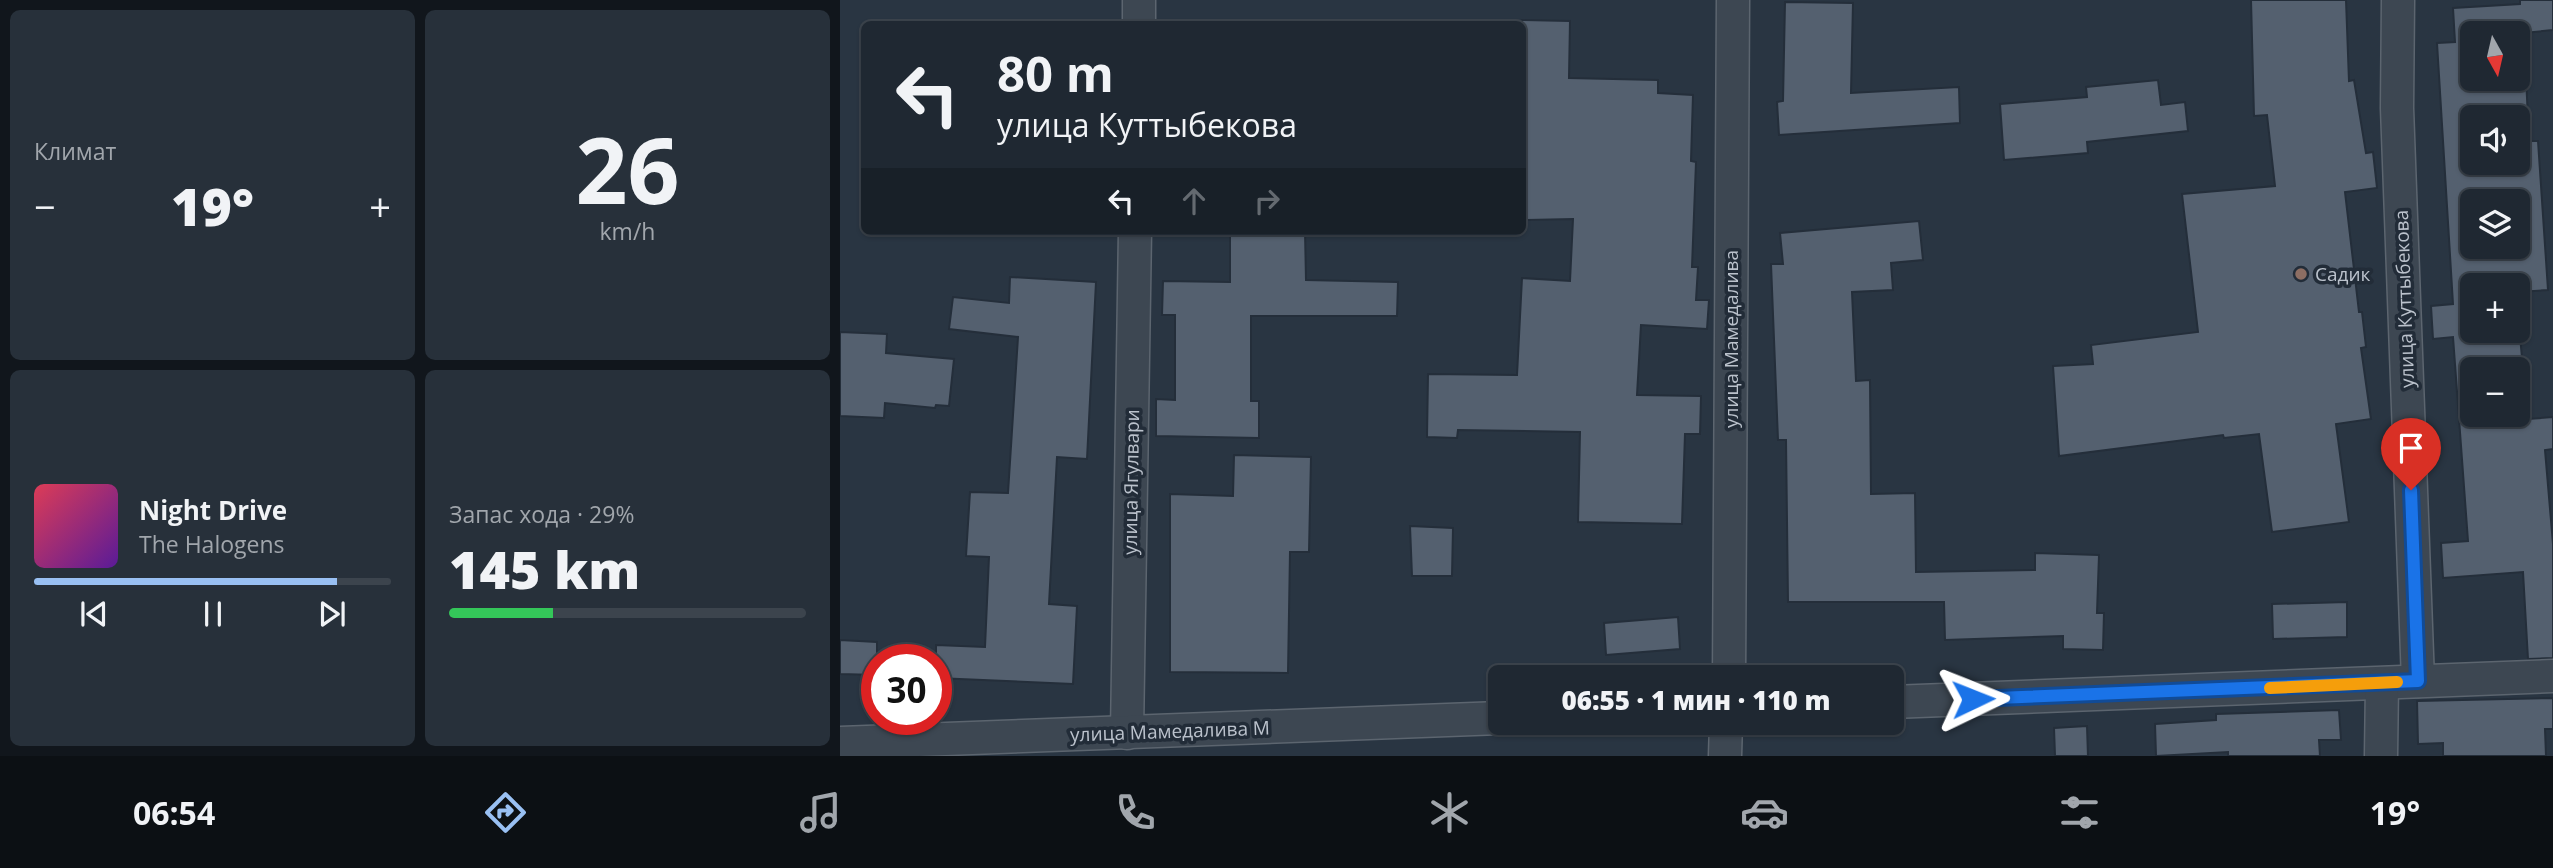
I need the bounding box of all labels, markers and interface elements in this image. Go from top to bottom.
north arrow [2460,21,2530,91]
map controls [2460,21,2530,427]
text: 80 m [997,40,1114,106]
icon: left [882,49,973,140]
text: улица Куттыбекова [997,103,1297,146]
button: sound [2460,105,2530,175]
text: 26 [575,107,680,231]
text: Климат [34,135,116,167]
text: 19° [171,170,254,241]
text: − [34,180,56,232]
text: + [369,180,391,232]
icon: left [1102,182,1140,220]
icon: ahead [1175,182,1213,220]
icon: right [1248,182,1286,220]
button: layers [2460,189,2530,259]
street label: улица Куттыбекова [2388,210,2420,388]
text: km/h [600,215,655,247]
street label: улица Мамедалива [1718,250,1744,428]
place label: Садик [2315,261,2371,287]
marker: Садик [2293,266,2309,282]
button: + [2460,273,2530,343]
button: − [2460,357,2530,427]
street label: улица Ягулвари [1117,409,1145,555]
pin [2381,418,2441,490]
icon: arrive [2392,429,2430,467]
text: Night Drive [139,492,287,528]
text: Запас хода · 29% [449,498,634,530]
text: The Halogens [139,528,285,560]
text: 145 km [449,533,640,604]
icon: previous [75,595,113,633]
icon: pause [194,595,232,633]
icon: next [313,595,351,633]
speed limit sign: 30 [861,644,952,735]
position arrow [1936,662,2010,736]
text: 06:55 · 1 мин · 110 m [1561,682,1831,718]
street label: улица Мамедалива М [1070,715,1270,747]
icon: directions [481,788,530,837]
icon: music [796,788,845,837]
icon: phone [1111,788,1160,837]
icon: climate [1425,788,1474,837]
icon: car [1740,788,1789,837]
icon: filters [2055,788,2104,837]
text: 06:54 [133,791,215,834]
text: 19° [2370,791,2420,834]

